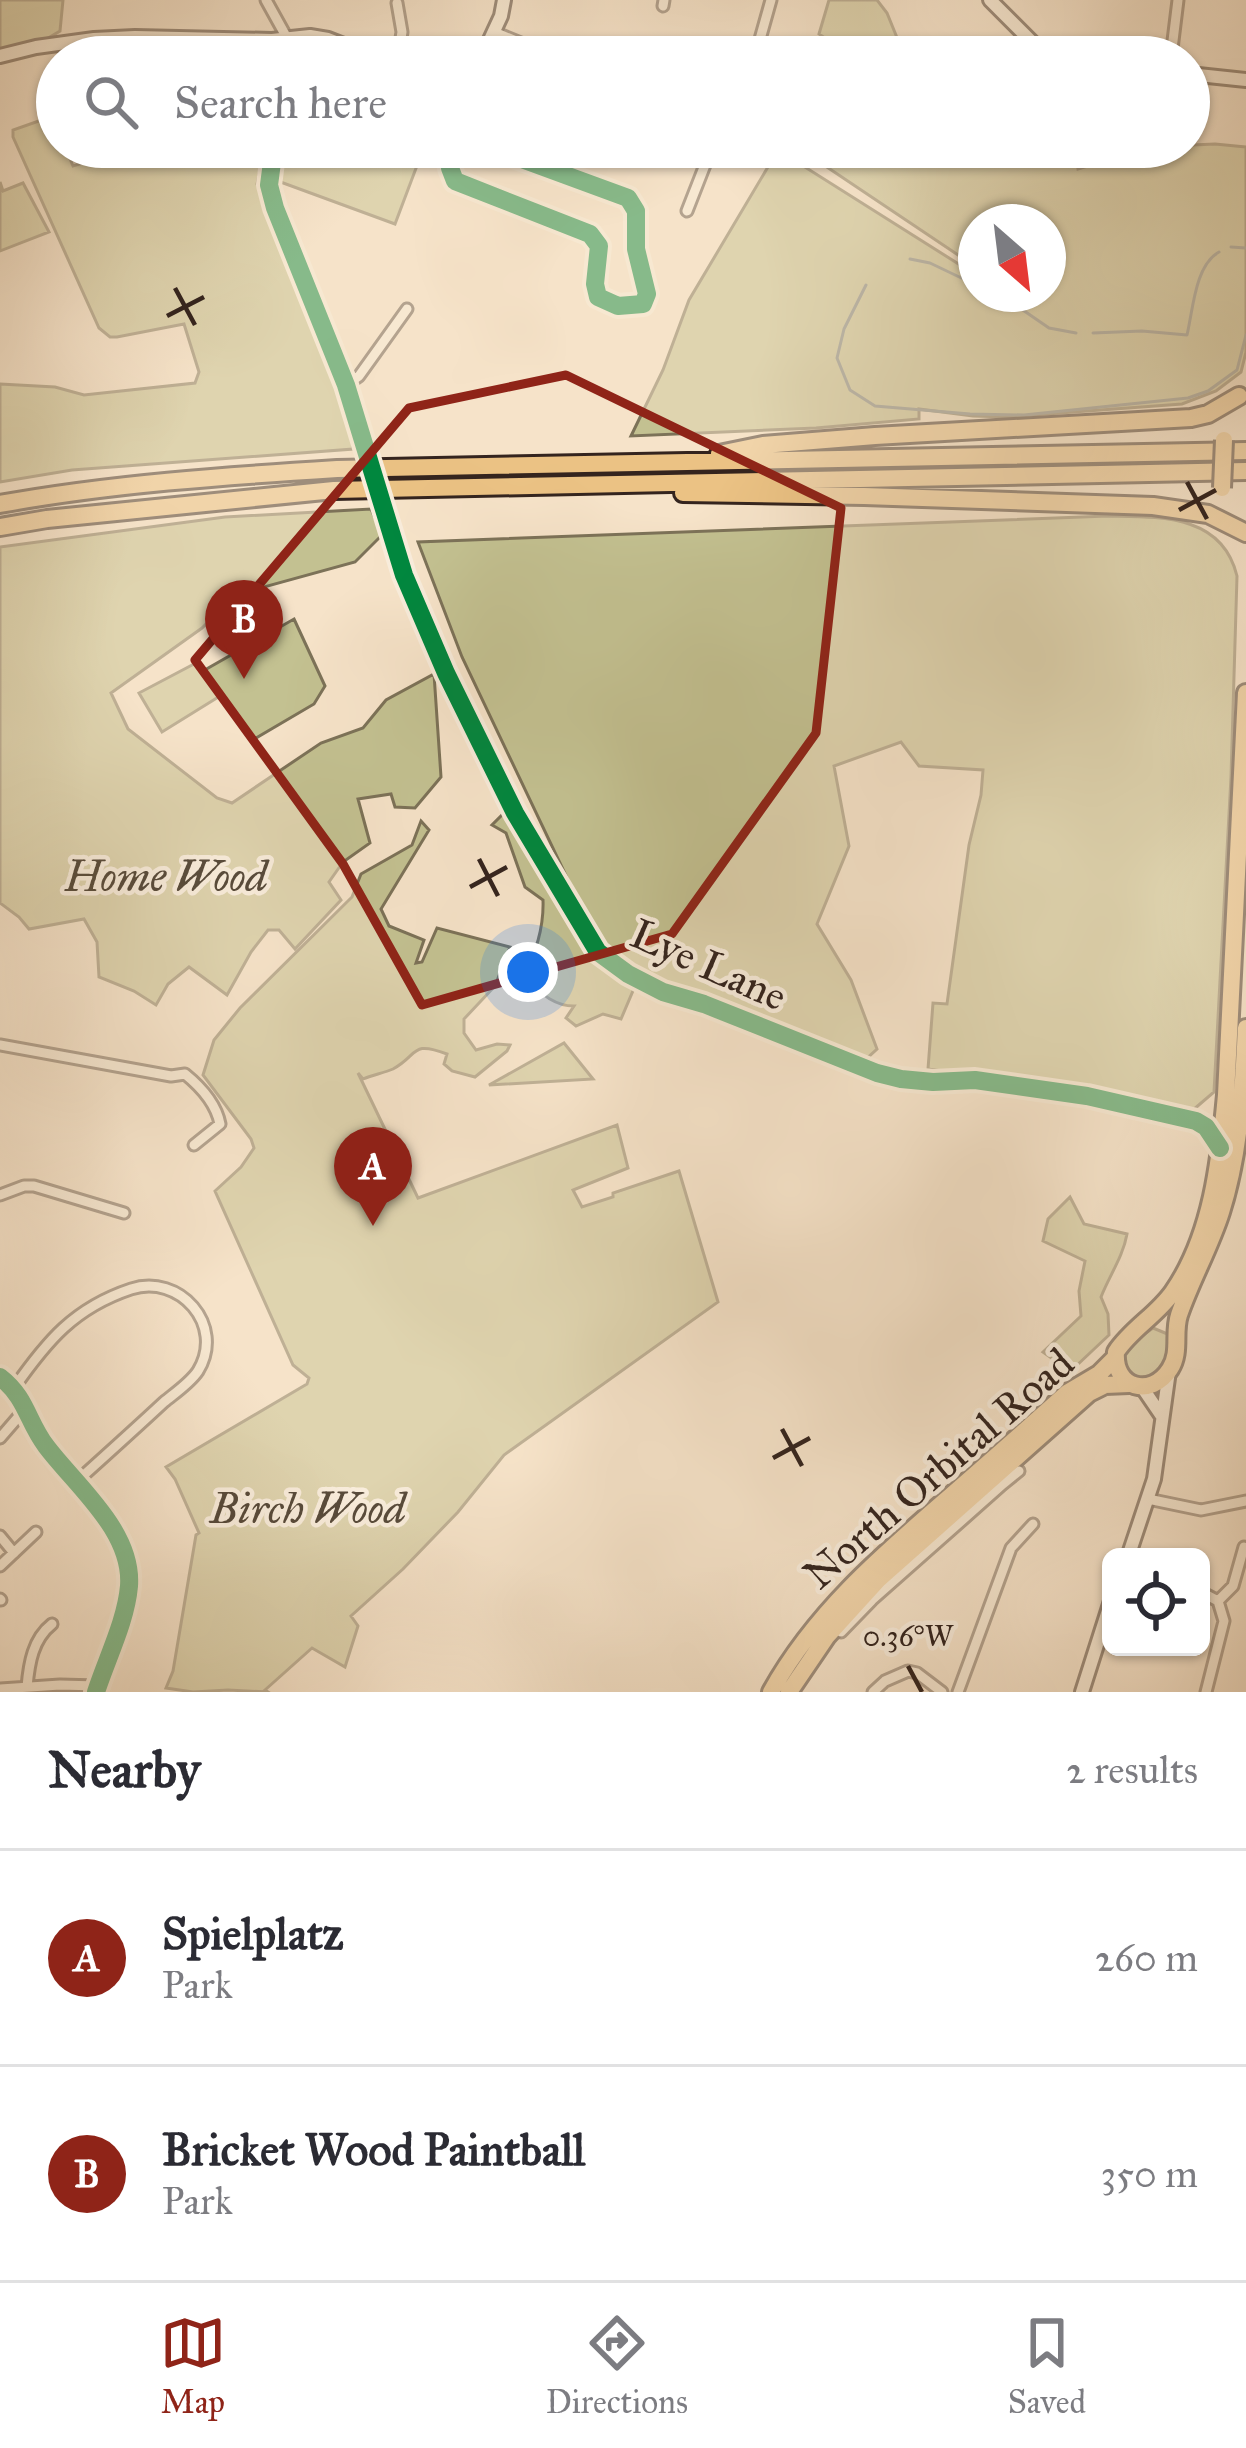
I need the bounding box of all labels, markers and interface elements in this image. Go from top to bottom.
search box [36,36,1210,168]
icon: search [78,69,144,135]
text: Search here [174,75,387,130]
north arrow [958,204,1066,312]
pin: B [205,580,283,679]
park label: Home Wood [64,851,271,903]
street label: Lye Lane [623,908,795,1022]
your location [498,942,558,1002]
pin: A [334,1127,412,1226]
street label: North Orbital Road [793,1337,1084,1600]
park label: Birch Wood [208,1483,409,1535]
map controls [1102,1548,1210,1656]
button: locate [1102,1548,1210,1656]
text: 0.36°W [863,1618,955,1654]
text: Nearby [48,1739,200,1801]
text: 2 results [1066,1746,1198,1794]
text: Spielplatz [162,1906,344,1961]
text: A [74,1934,100,1982]
text: 260 m [1095,1934,1198,1982]
text: Park [162,1961,233,2009]
text: Bricket Wood Paintball [162,2122,585,2177]
text: B [74,2150,100,2198]
text: 350 m [1100,2150,1198,2198]
text: Park [162,2177,233,2225]
tab: Map [160,2310,226,2422]
tab: Directions [546,2310,688,2422]
tab: Saved [1008,2310,1086,2422]

